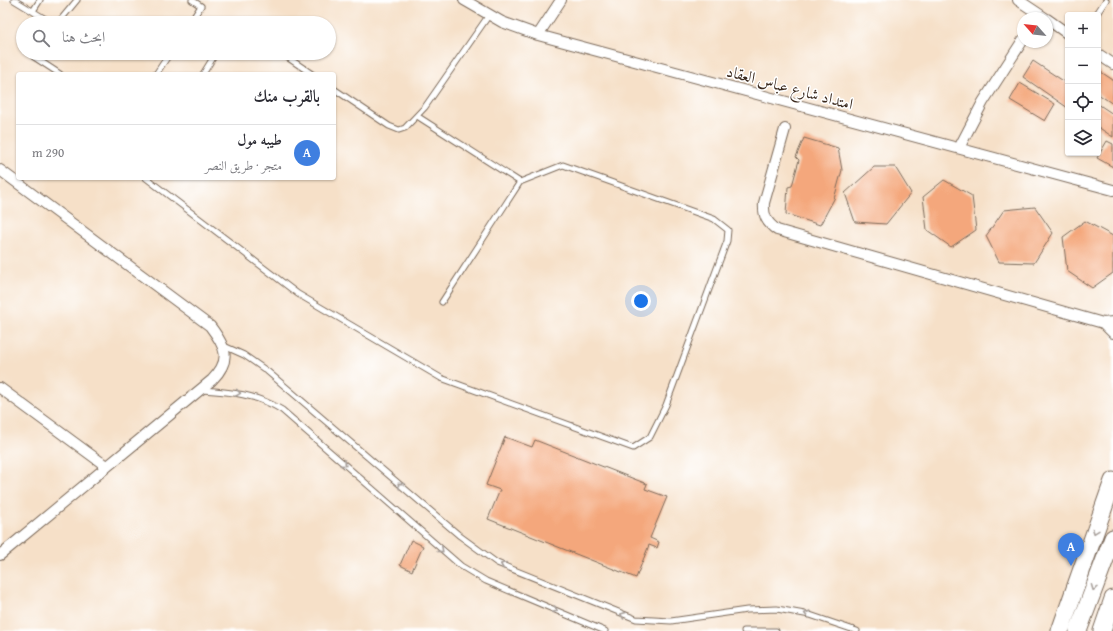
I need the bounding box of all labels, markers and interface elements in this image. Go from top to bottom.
north arrow [1017,12,1053,48]
map controls [1065,12,1101,156]
button: + [1065,12,1101,48]
search box [16,16,336,60]
text: ابحث هنا [62,26,105,47]
icon: search [30,27,52,49]
button: − [1065,48,1101,84]
street label: امتداد شارع عباس العقاد [723,59,856,117]
text: بالقرب منك [253,83,320,108]
button: locate [1065,84,1101,120]
button: layers [1065,120,1101,156]
text: طيبه مول [237,129,282,150]
text: 290 m [32,143,64,162]
text: A [303,143,311,162]
text: متجر · طريق النصر [205,156,282,175]
your location [631,291,651,311]
one-way arrow [235,388,241,397]
one-way arrow [339,459,346,466]
one-way arrow [398,483,405,490]
one-way arrow [1092,528,1100,535]
pin: A [1058,533,1084,566]
one-way arrow [437,545,444,552]
one-way arrow [499,561,506,569]
one-way arrow [1091,584,1099,591]
one-way arrow [551,605,559,613]
one-way arrow [803,610,810,619]
one-way arrow [619,611,626,619]

